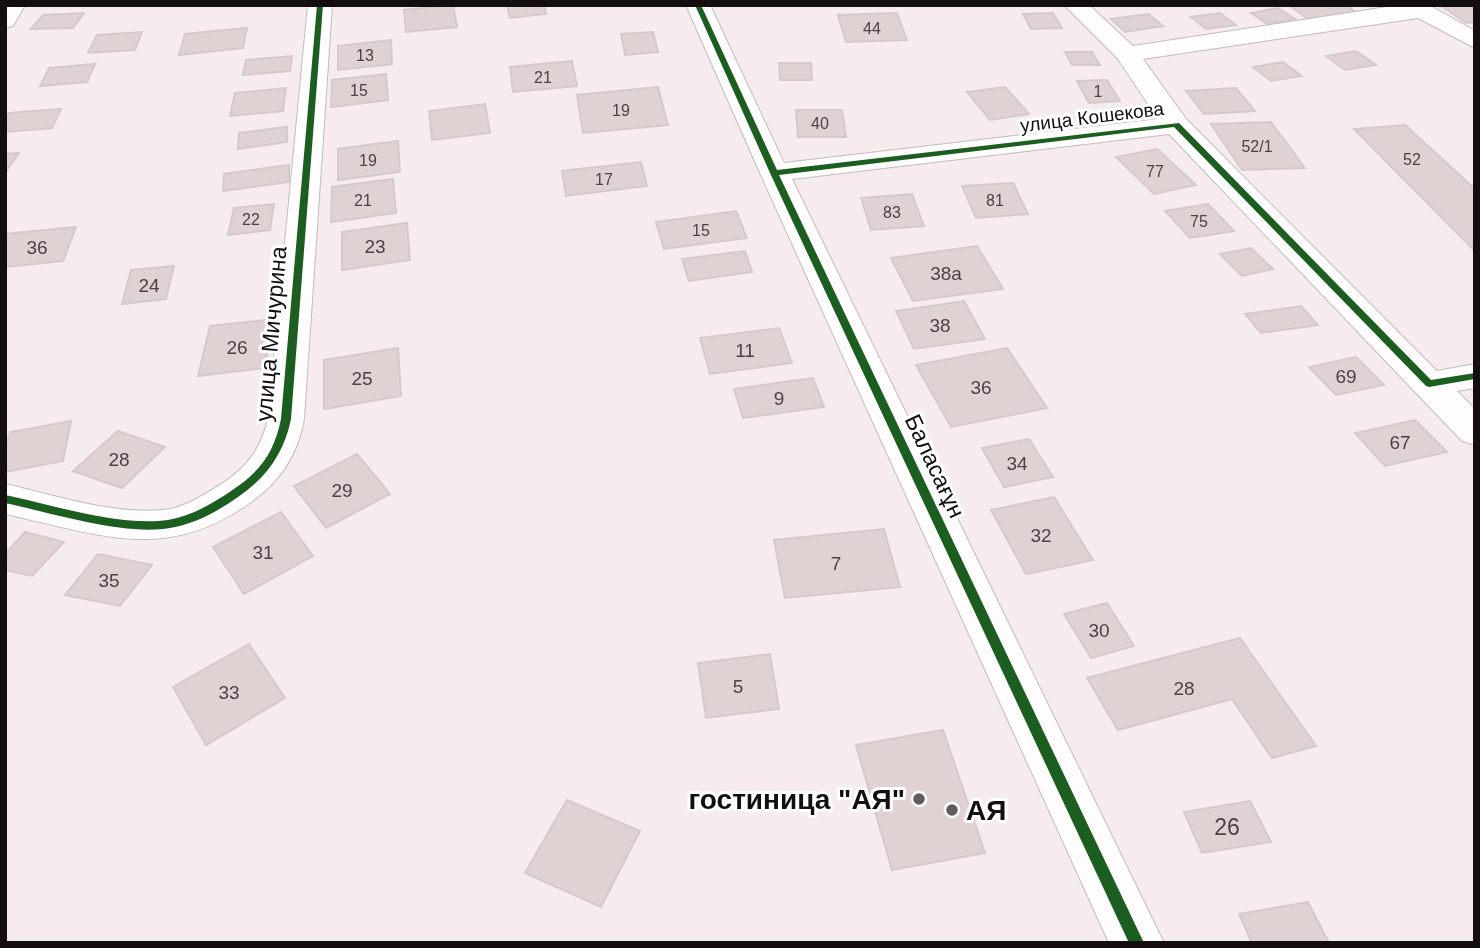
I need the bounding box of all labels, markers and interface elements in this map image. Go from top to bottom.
house number: 44 [863,20,881,37]
house number: 13 [356,47,374,64]
house number: 21 [534,69,552,86]
house number: 15 [350,82,368,99]
house number: 1 [1094,83,1103,100]
street label: улица Кошекова [1019,98,1165,136]
house number: 19 [612,102,630,119]
house number: 40 [811,115,829,132]
house number: 52/1 [1241,138,1273,155]
house number: 52 [1403,151,1421,168]
house number: 19 [359,152,377,169]
house number: 77 [1146,163,1164,180]
house number: 17 [595,171,613,188]
house number: 21 [354,192,372,209]
house number: 81 [986,192,1004,209]
house number: 83 [883,204,901,221]
house number: 22 [242,211,260,228]
house number: 75 [1190,213,1208,230]
house number: 15 [692,222,710,239]
house number: 23 [364,236,386,257]
house number: 36 [26,237,48,258]
street label: улица Мичурина [250,245,292,423]
house number: 38а [930,263,962,284]
house number: 24 [138,275,160,296]
house number: 38 [929,315,951,336]
house number: 26 [226,337,248,358]
house number: 11 [735,340,755,361]
house number: 69 [1335,366,1357,387]
house number: 25 [351,368,373,389]
house number: 36 [970,377,992,398]
house number: 9 [774,388,784,409]
street label: Баласағұн [900,410,970,522]
house number: 67 [1389,432,1411,453]
house number: 28 [108,449,130,470]
house number: 34 [1006,453,1028,474]
house number: 29 [331,480,353,501]
house number: 32 [1030,525,1052,546]
house number: 31 [252,542,274,563]
house number: 7 [831,553,841,574]
house number: 35 [98,570,120,591]
house number: 30 [1088,620,1110,641]
house number: 5 [733,676,743,697]
house number: 28 [1173,678,1195,699]
house number: 33 [218,682,240,703]
place label: гостиница "АЯ" [689,784,905,815]
marker: гостиница "АЯ" [911,791,927,807]
place label: АЯ [966,795,1006,826]
marker: АЯ [944,802,960,818]
house number: 26 [1214,814,1240,840]

